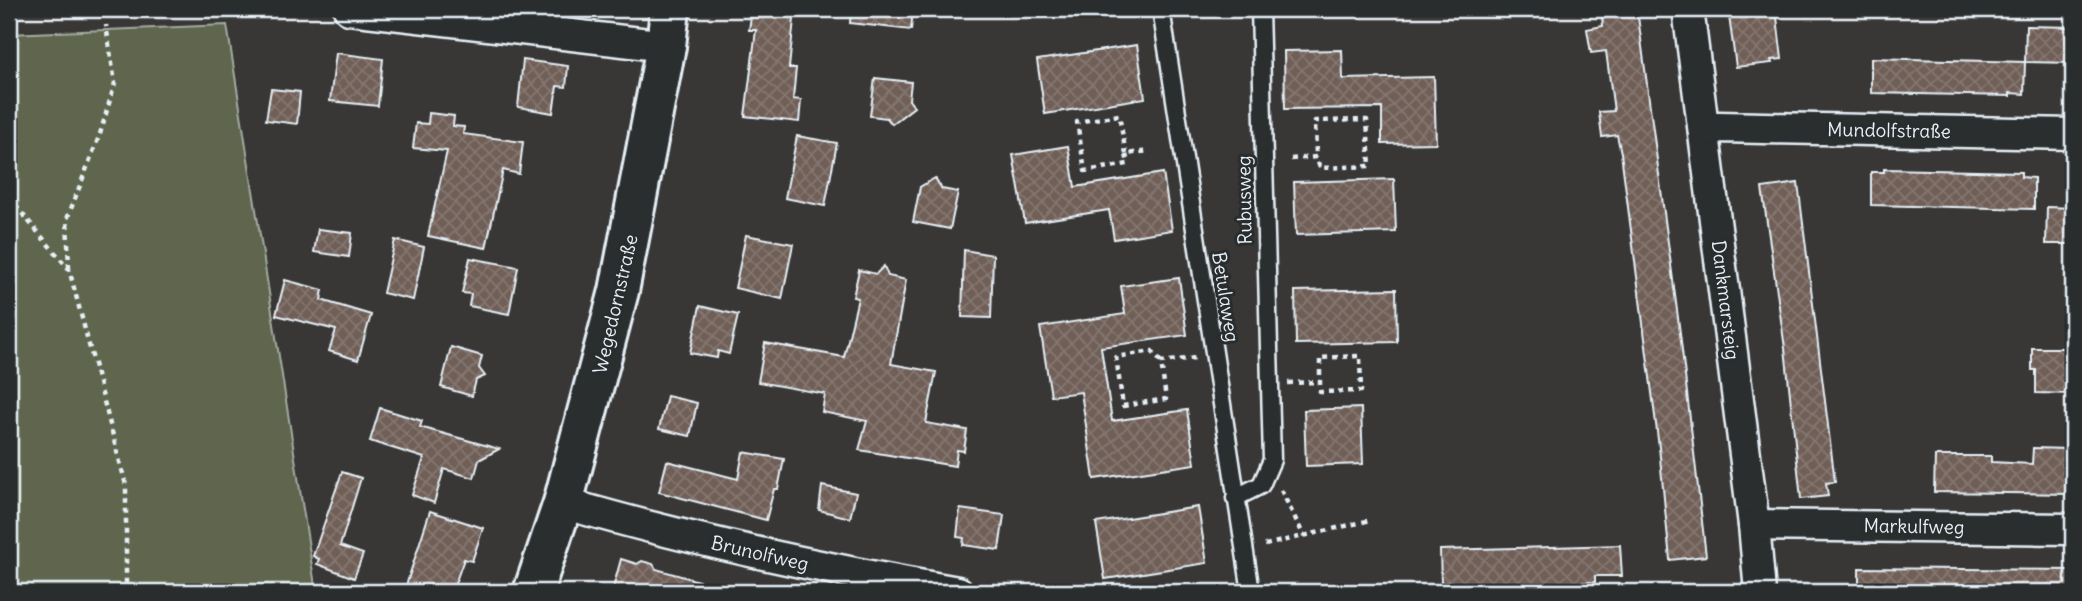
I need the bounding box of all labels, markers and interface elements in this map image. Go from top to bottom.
street label: Mundolfstraße [1827,117,1951,143]
street label: Rubusweg [1231,155,1257,245]
street label: Wegedornstraße [587,232,643,376]
street label: Dankmarsteig [1707,239,1745,361]
street label: Betulaweg [1207,250,1245,344]
street label: Markulfweg [1863,513,1965,539]
street label: Brunolfweg [709,530,811,576]

